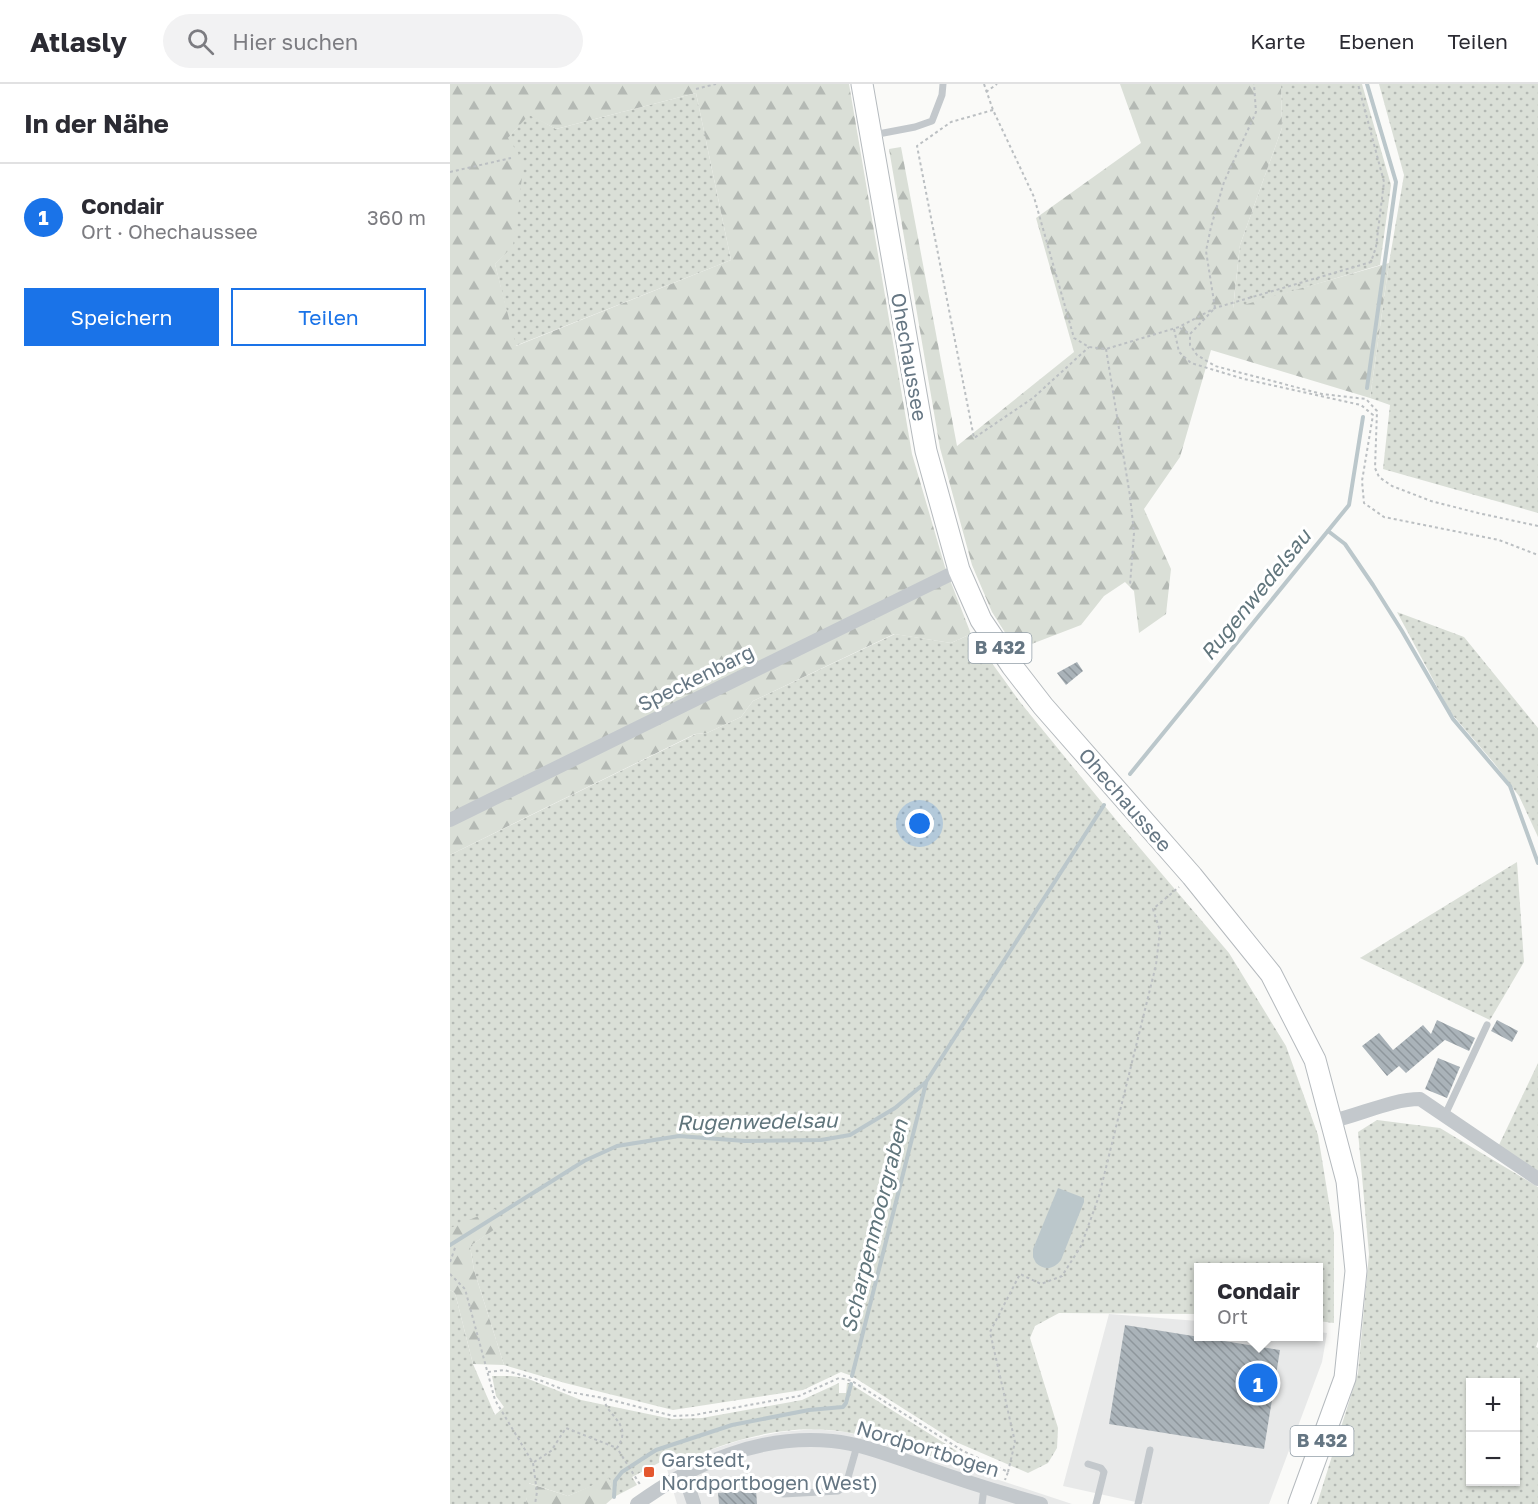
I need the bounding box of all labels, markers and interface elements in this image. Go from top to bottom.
search box [163,14,583,68]
text: Atlasly [30,25,127,58]
icon: search [184,25,217,58]
text: Hier suchen [232,28,358,55]
text: Karte [1250,28,1306,54]
text: Ebenen [1339,28,1414,54]
text: Teilen [1447,28,1508,54]
text: In der Nähe [24,108,169,139]
text: Condair [81,192,164,219]
text: 1 [38,205,49,229]
text: 360 m [367,205,426,229]
text: Ort · Ohechaussee [81,219,258,243]
button: Speichern [24,288,219,346]
button: Teilen [231,288,426,346]
street label: Ohechaussee [887,291,933,423]
water label: Rugenwedelsau [1195,523,1317,665]
road number: B 432 [968,633,1032,663]
street label: Speckenbarg [634,639,757,715]
street label: Ohechaussee [1074,743,1177,856]
your location [905,809,934,838]
water label: Rugenwedelsau [676,1107,839,1135]
water label: Scharpenmoorgraben [835,1116,913,1335]
popup [1194,1263,1323,1341]
text: Condair [1217,1277,1300,1304]
text: Ort [1217,1304,1248,1328]
pin: 1 [1238,1360,1278,1406]
map controls [1466,1378,1520,1486]
button: + [1466,1378,1520,1432]
street label: Nordportbogen [854,1415,1003,1481]
road number: B 432 [1290,1426,1354,1456]
button: − [1466,1432,1520,1486]
place label: Garstedt, Nordportbogen (West) [661,1447,878,1494]
marker: Garstedt, Nordportbogen (West) [642,1465,656,1479]

